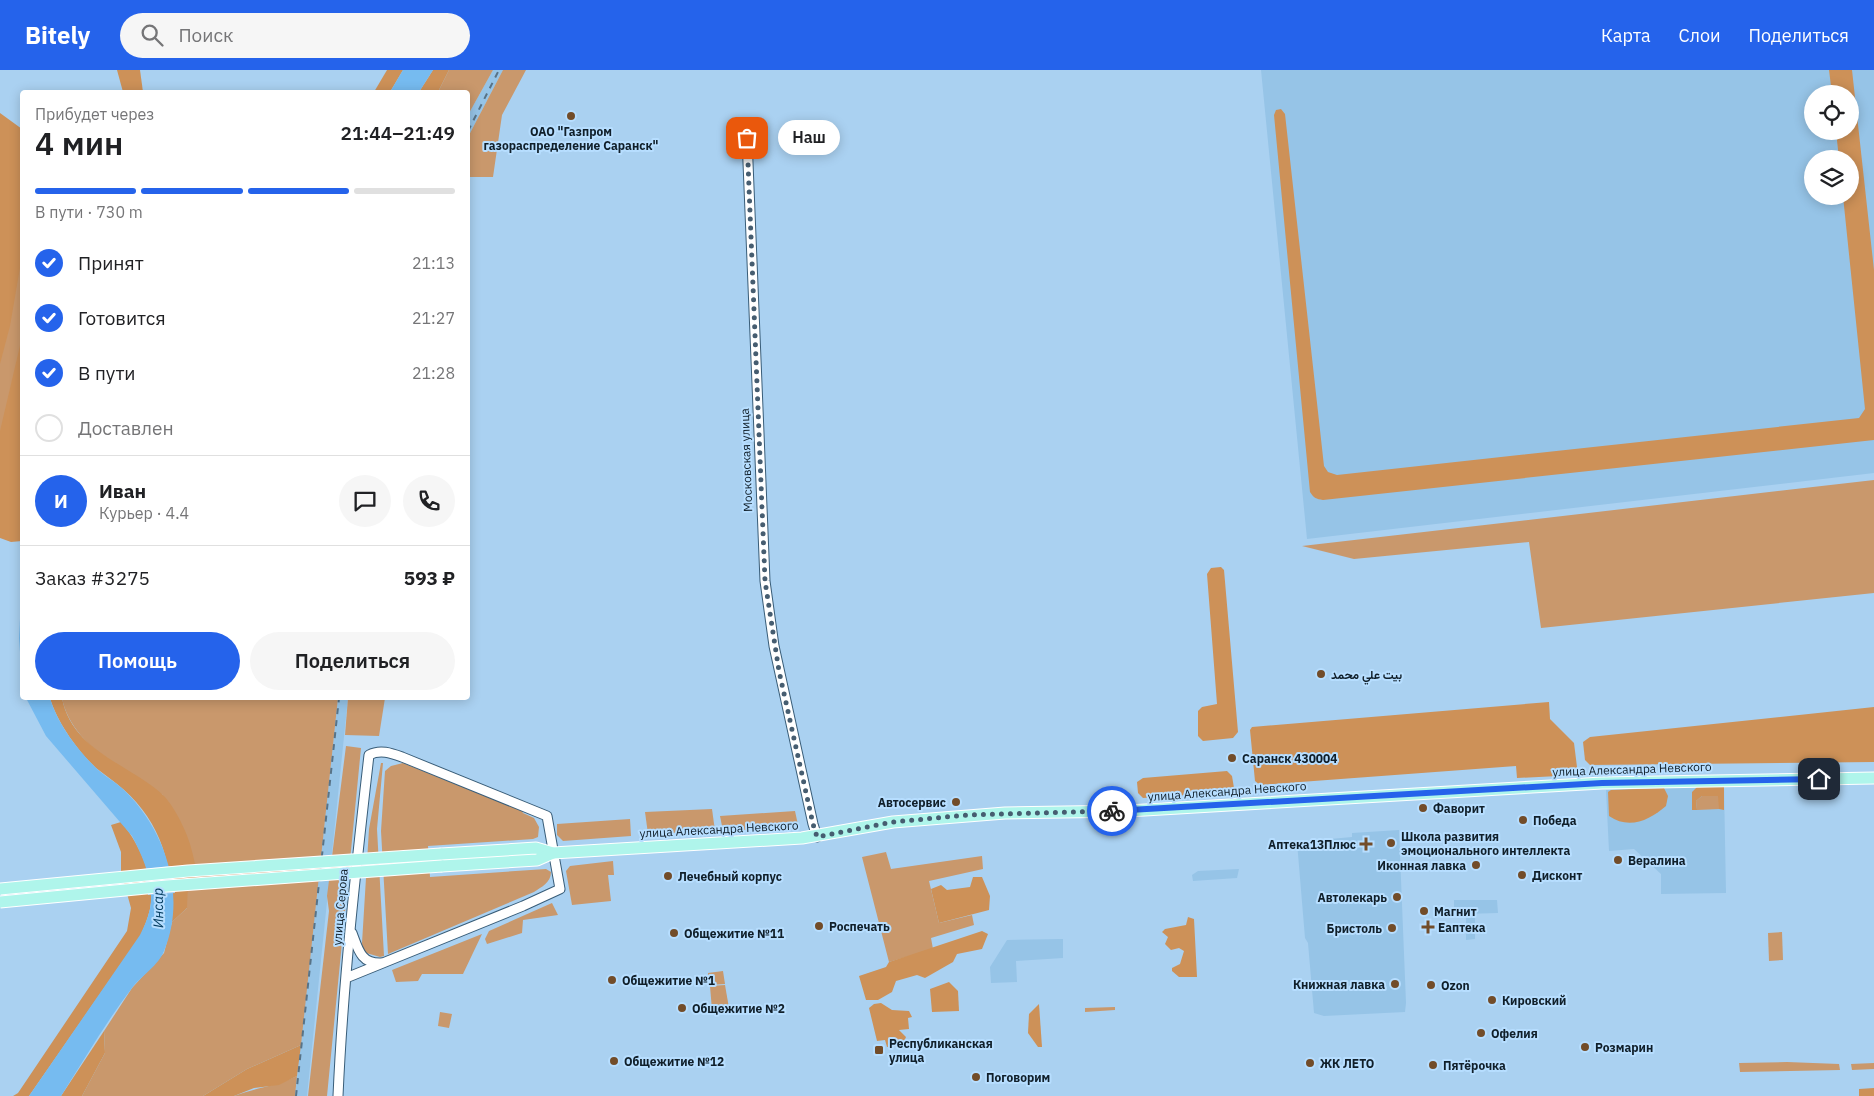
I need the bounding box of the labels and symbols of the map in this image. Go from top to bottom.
marker: ОАО "Газпром газораспределение Саранск" [565,110,577,122]
pin [726,117,768,159]
callout: Наш [777,120,840,156]
place label: ОАО "Газпром газораспределение Саранск" [484,124,659,153]
street label: Московская улица [737,407,755,512]
place label: بيت علي محمد [1331,667,1402,685]
marker: بيت علي محمد [1315,668,1327,680]
place label: Саранск 430004 [1242,751,1337,766]
marker: Саранск 430004 [1226,752,1238,764]
pin [1798,758,1840,800]
street label: улица Александра Невского [1552,759,1712,779]
street label: улица Александра Невского [1147,778,1307,804]
courier [1087,786,1137,836]
place label: Автосервис [878,795,946,810]
marker: Автосервис [950,796,962,808]
place label: Фаворит [1433,801,1485,816]
marker: Фаворит [1417,802,1429,814]
place label: Победа [1533,813,1577,828]
marker: Победа [1517,814,1529,826]
street label: улица Александра Невского [639,817,799,841]
place label: Школа развития эмоционального интеллекта [1401,829,1570,858]
place label: Аптека13Плюс [1268,837,1356,852]
marker: Школа развития эмоционального интеллекта [1385,837,1397,849]
marker: Аптека13Плюс [1360,838,1372,850]
place label: Вералина [1628,853,1686,868]
marker: Вералина [1612,854,1624,866]
place label: Иконная лавка [1377,858,1466,873]
marker: Иконная лавка [1470,859,1482,871]
street label: улица Серова [329,867,351,946]
place label: Дисконт [1532,868,1582,883]
place label: Лечебный корпус [678,869,782,884]
marker: Дисконт [1516,869,1528,881]
marker: Лечебный корпус [662,870,674,882]
water label: Инсар [149,888,167,928]
place label: Автолекарь [1317,890,1387,905]
marker: Автолекарь [1391,891,1403,903]
place label: Магнит [1434,904,1477,919]
marker: Магнит [1418,905,1430,917]
place label: Роспечать [829,919,890,934]
marker: Роспечать [813,920,825,932]
place label: Еаптека [1438,920,1486,935]
place label: Бристоль [1327,921,1382,936]
marker: Еаптека [1422,921,1434,933]
marker: Бристоль [1386,922,1398,934]
place label: Общежитие №11 [684,926,784,941]
marker: Общежитие №11 [668,927,680,939]
place label: Общежитие №1 [622,973,715,988]
marker: Общежитие №1 [606,974,618,986]
place label: Книжная лавка [1293,977,1385,992]
marker: Книжная лавка [1389,978,1401,990]
place label: Ozon [1441,978,1470,993]
marker: Ozon [1425,979,1437,991]
place label: Кировский [1502,993,1566,1008]
marker: Кировский [1486,994,1498,1006]
place label: Общежитие №2 [692,1001,785,1016]
marker: Общежитие №2 [676,1002,688,1014]
place label: Офелия [1491,1026,1538,1041]
marker: Офелия [1475,1027,1487,1039]
place label: Республиканская улица [889,1036,993,1065]
place label: Розмарин [1595,1040,1653,1055]
marker: Розмарин [1579,1041,1591,1053]
marker: Республиканская улица [873,1044,885,1056]
place label: Общежитие №12 [624,1054,724,1069]
marker: Общежитие №12 [608,1055,620,1067]
place label: ЖК ЛЕТО [1320,1056,1374,1071]
marker: ЖК ЛЕТО [1304,1057,1316,1069]
place label: Пятёрочка [1443,1058,1506,1073]
marker: Пятёрочка [1427,1059,1439,1071]
place label: Поговорим [986,1070,1050,1085]
marker: Поговорим [970,1071,982,1083]

